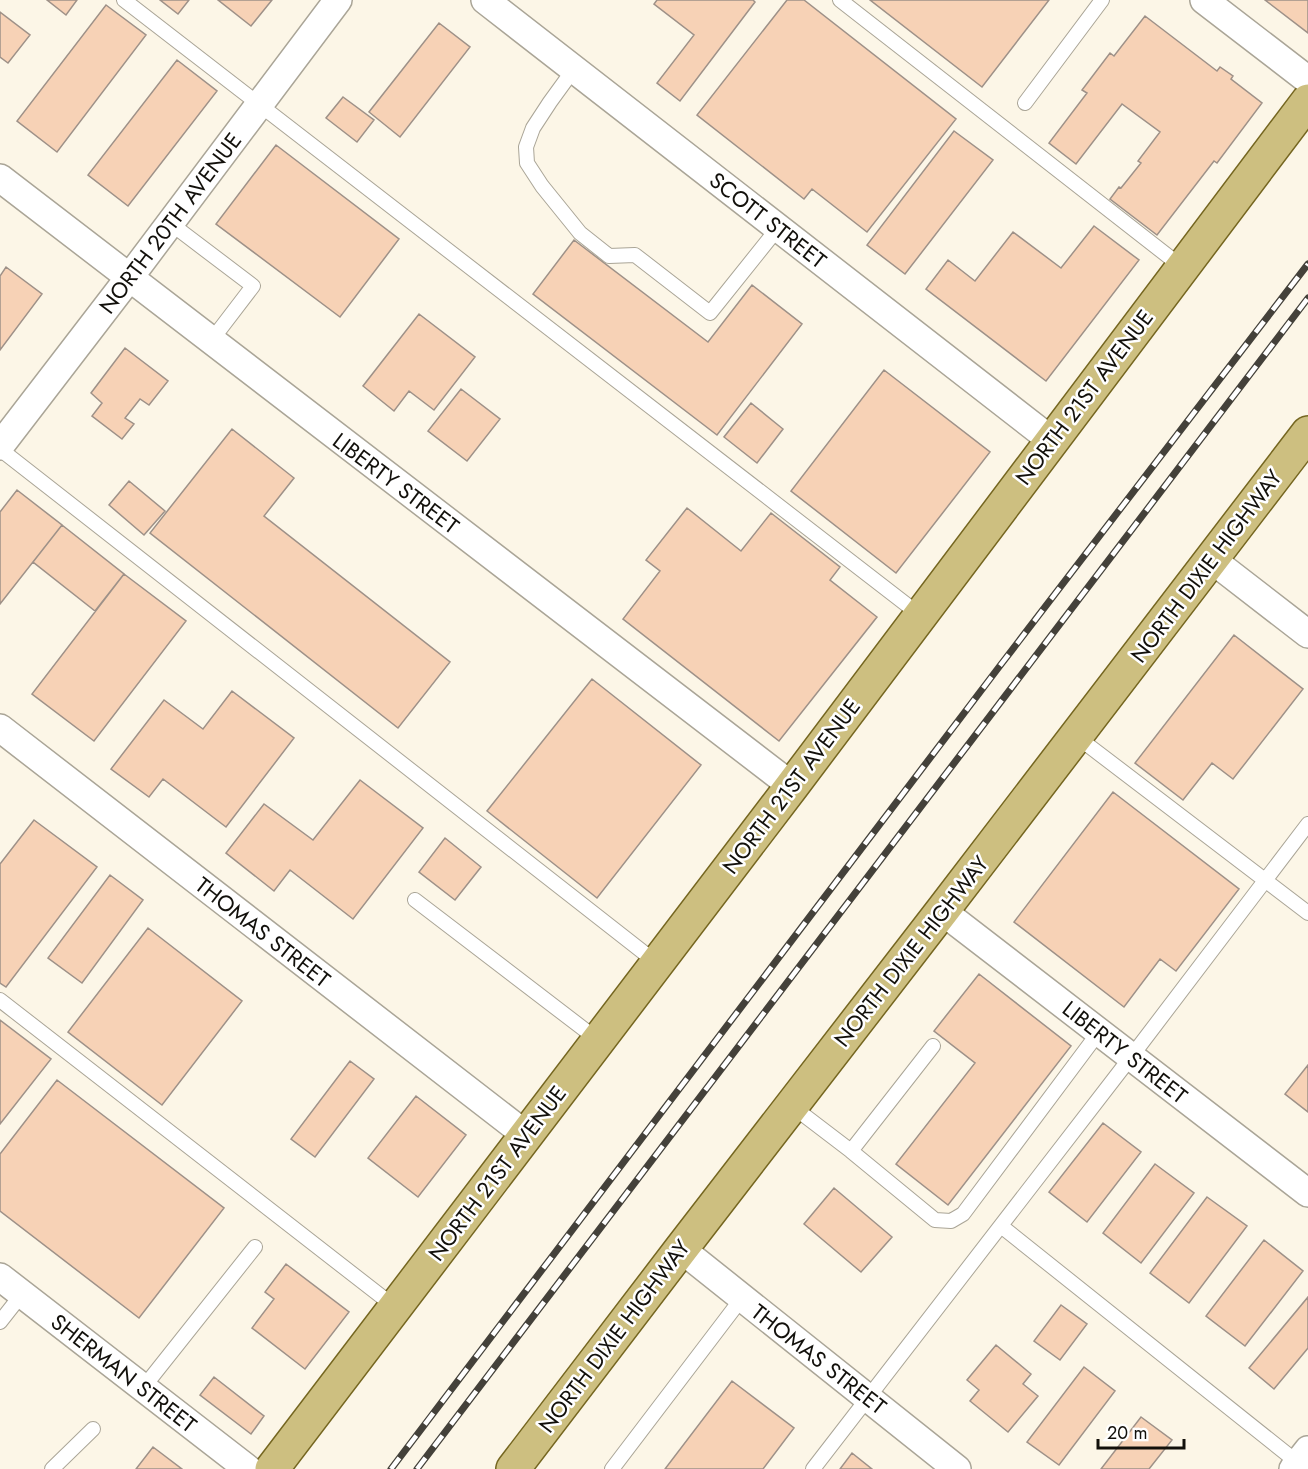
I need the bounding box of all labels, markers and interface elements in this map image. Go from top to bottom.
street label: NORTH 20TH AVENUE [91,126,249,320]
street label: SCOTT STREET [703,164,834,276]
street label: NORTH 21ST AVENUE [1007,303,1161,491]
street label: LIBERTY STREET [326,425,466,542]
street label: NORTH DIXIE HIGHWAY [1123,462,1290,669]
street label: NORTH 21ST AVENUE [714,692,868,880]
street label: NORTH DIXIE HIGHWAY [826,848,996,1053]
street label: THOMAS STREET [189,869,338,995]
street label: LIBERTY STREET [1056,993,1195,1112]
street label: NORTH 21ST AVENUE [420,1079,574,1267]
street label: NORTH DIXIE HIGHWAY [531,1232,698,1439]
street label: THOMAS STREET [745,1296,894,1422]
street label: SHERMAN STREET [44,1306,204,1441]
scale bar [1098,1412,1184,1450]
text: 20 m [1107,1420,1147,1446]

